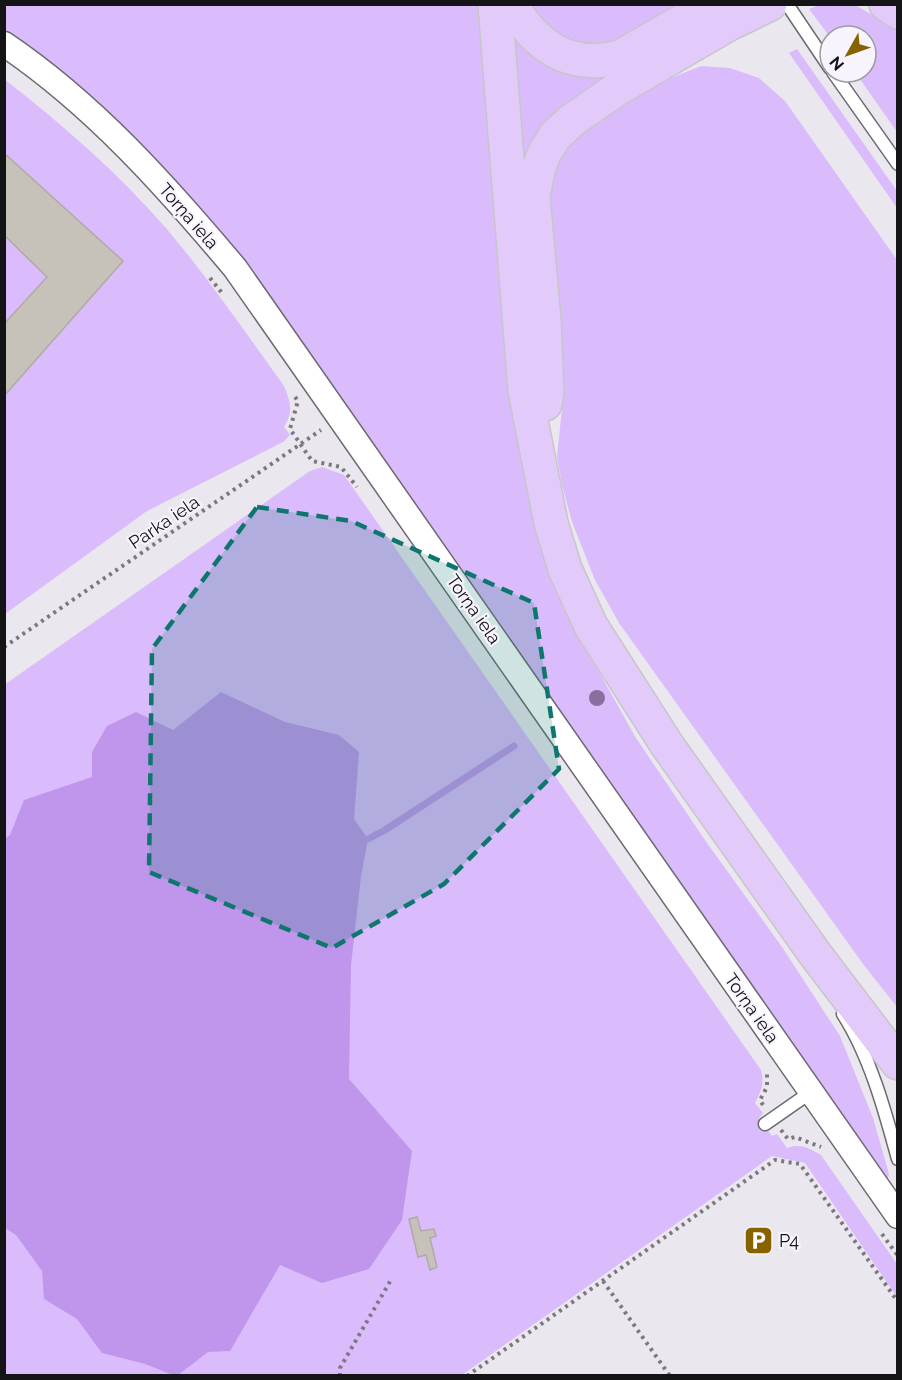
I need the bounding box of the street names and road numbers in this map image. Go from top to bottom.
street label: Torņa iela [155,179,223,253]
street label: Parka iela [125,491,203,553]
street label: Torņa iela [442,570,506,648]
street label: Torņa iela [720,969,784,1047]

